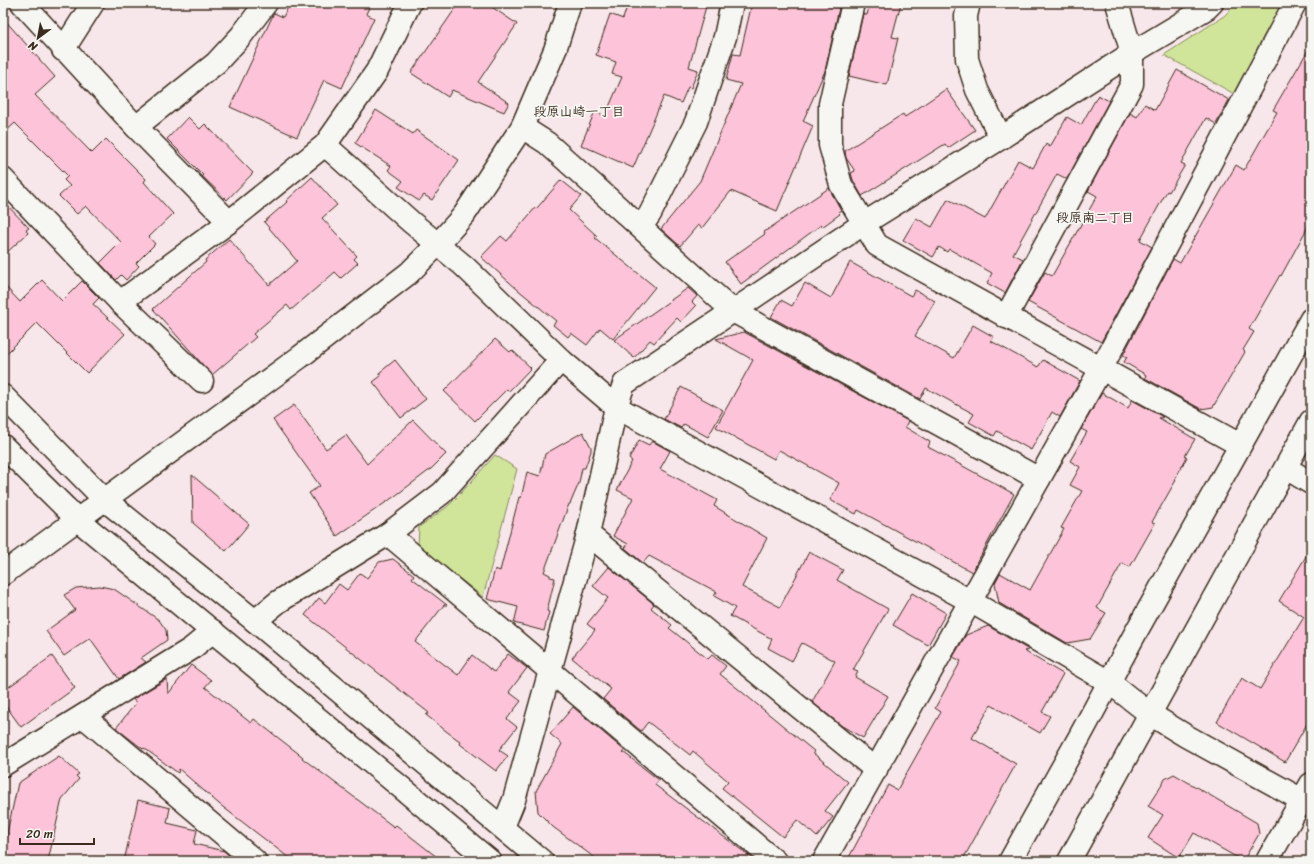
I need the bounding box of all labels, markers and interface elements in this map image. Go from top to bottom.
north arrow [18,18,58,58]
text: N [24,36,42,57]
district label: 段原山崎一丁目 [533,100,625,123]
district label: 段原南二丁目 [1056,206,1134,229]
scale bar [20,820,94,846]
text: 20 m [26,823,53,845]

